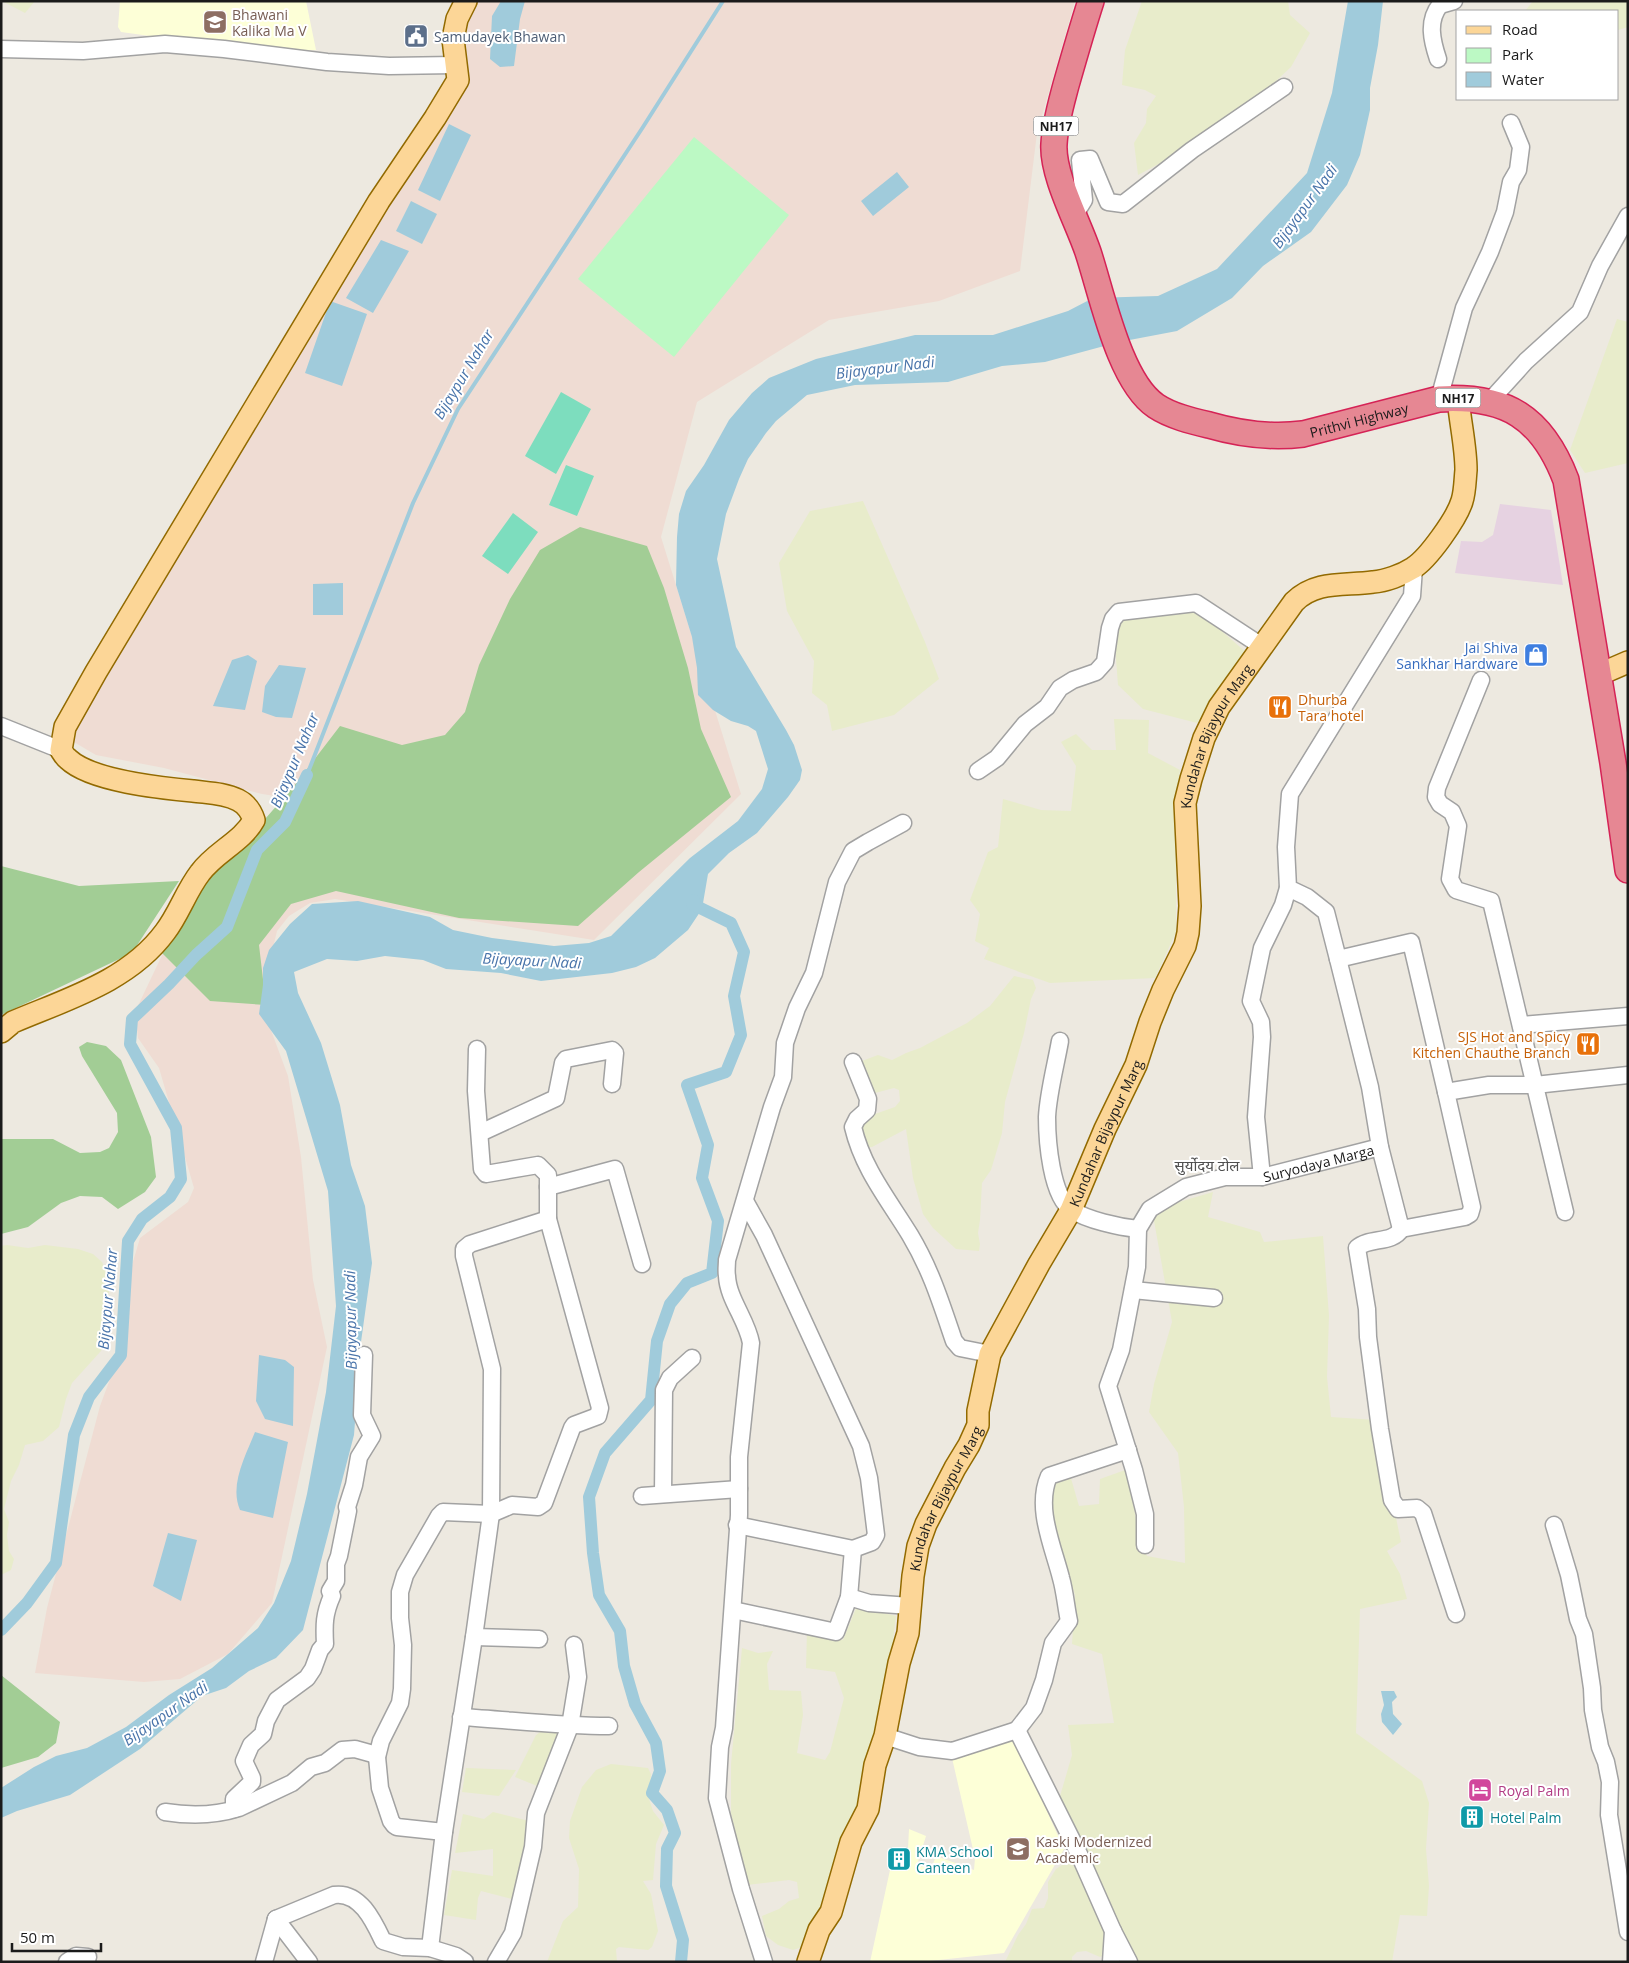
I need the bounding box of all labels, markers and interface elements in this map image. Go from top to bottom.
place label: Bhawani Kalika Ma V [232,5,307,40]
school or university icon: Bhawani Kalika Ma V [202,9,228,35]
legend [1456,10,1619,100]
text: Road [1502,19,1538,39]
public building icon: Samudayek Bhawan [403,23,429,49]
place label: Samudayek Bhawan [434,27,566,46]
text: Park [1502,44,1533,64]
text: Water [1502,69,1544,89]
road number: NH17 [1034,116,1078,136]
water label: Bijayapur Nadi [1267,160,1341,252]
water label: Bijaypur Nahar [428,325,498,423]
water label: Bijayapur Nadi [835,351,936,383]
road number: NH17 [1436,388,1480,408]
street label: Prithvi Highway [1307,398,1411,441]
place label: Jai Shiva Sankhar Hardware [1396,638,1518,673]
shop icon: Jai Shiva Sankhar Hardware [1523,642,1549,668]
street label: Kundahar Bijaypur Marg [1175,660,1257,809]
place label: Dhurba Tara hotel [1298,690,1364,725]
restaurant icon: Dhurba Tara hotel [1267,694,1293,720]
water label: Bijaypur Nahar [265,709,323,810]
water label: Bijayapur Nadi [482,947,582,973]
place label: SJS Hot and Spicy Kitchen Chauthe Branch [1412,1027,1571,1062]
restaurant icon: SJS Hot and Spicy Kitchen Chauthe Branch [1575,1031,1601,1057]
street label: Kundahar Bijaypur Marg [1064,1057,1147,1209]
street label: Suryodaya Marga [1261,1139,1376,1186]
district label: सुर्योदय टोल [1175,1155,1240,1176]
water label: Bijaypur Nahar [93,1247,121,1350]
water label: Bijayapur Nadi [339,1270,361,1370]
street label: Kundahar Bijaypur Marg [904,1422,986,1573]
water label: Bijayapur Nadi [119,1676,211,1750]
hotel icon: Royal Palm [1467,1777,1493,1803]
place label: Royal Palm [1498,1781,1570,1800]
building icon: Hotel Palm [1459,1804,1485,1830]
place label: Hotel Palm [1490,1808,1561,1827]
place label: Kaski Modernized Academic [1036,1832,1152,1867]
school or university icon: Kaski Modernized Academic [1005,1836,1031,1862]
place label: KMA School Canteen [916,1842,993,1877]
building icon: KMA School Canteen [886,1846,912,1872]
scale bar [12,1920,101,1952]
text: 50 m [20,1927,55,1947]

